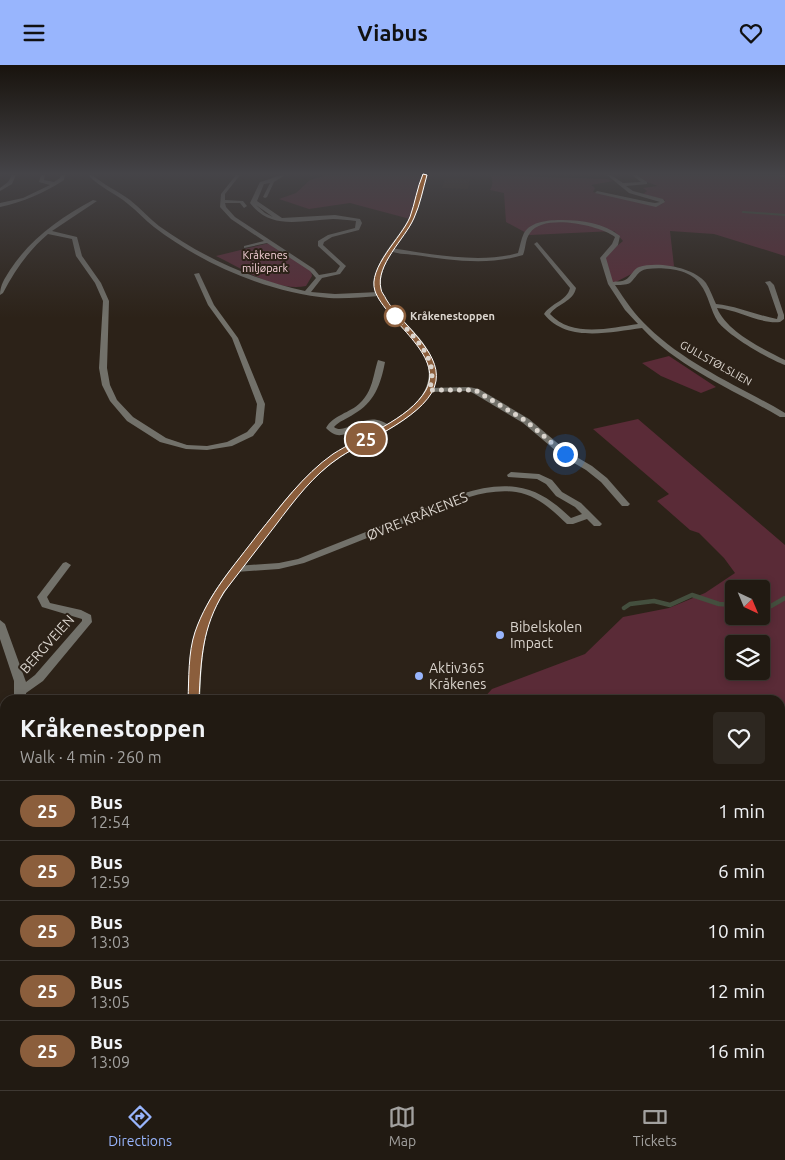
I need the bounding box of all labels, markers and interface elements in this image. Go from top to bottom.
icon: menu [20,19,48,47]
icon: heart [737,19,765,47]
text: Viabus [357,20,428,45]
park label: Kråkenes miljøpark [242,249,288,274]
marker: Kråkenestoppen [384,305,406,327]
place label: Kråkenestoppen [410,310,495,322]
street label: GULLSTØLSLIEN [678,338,754,388]
line badge: 25 [344,423,388,455]
text: 25 [356,429,376,449]
your location [553,442,578,467]
street label: ØVRE KRÅKENES [364,488,470,544]
north arrow [725,580,770,625]
map controls [725,580,770,680]
street label: BERGVEIEN [17,612,77,676]
place label: Bibelskolen Impact [510,619,582,651]
marker: Bibelskolen Impact [494,629,506,641]
button: layers [725,635,770,680]
place label: Aktiv365 Kråkenes [429,660,486,692]
marker: Aktiv365 Kråkenes [413,670,425,682]
button: heart [713,712,765,764]
text: Kråkenestoppen [20,715,205,742]
text: Walk · 4 min · 260 m [20,748,162,766]
text: Bus [90,791,123,813]
text: 1 min [718,800,765,822]
text: 25 [37,801,58,821]
text: 12:54 [90,813,130,831]
text: Bus [90,851,123,873]
text: 6 min [718,860,765,882]
text: 25 [37,861,58,881]
text: 12:59 [90,873,130,891]
text: Bus [90,911,123,933]
text: 10 min [707,920,765,942]
text: 25 [37,921,58,941]
text: 13:03 [90,933,130,951]
text: Bus [90,971,123,993]
text: 12 min [707,980,765,1002]
text: 25 [37,981,58,1001]
text: 13:05 [90,993,130,1011]
text: Bus [90,1031,123,1053]
text: 16 min [707,1040,765,1062]
text: 25 [37,1041,58,1061]
text: 13:09 [90,1053,130,1071]
tab: Directions [108,1103,172,1149]
tab: Map [388,1103,416,1149]
tab: Tickets [633,1103,677,1149]

